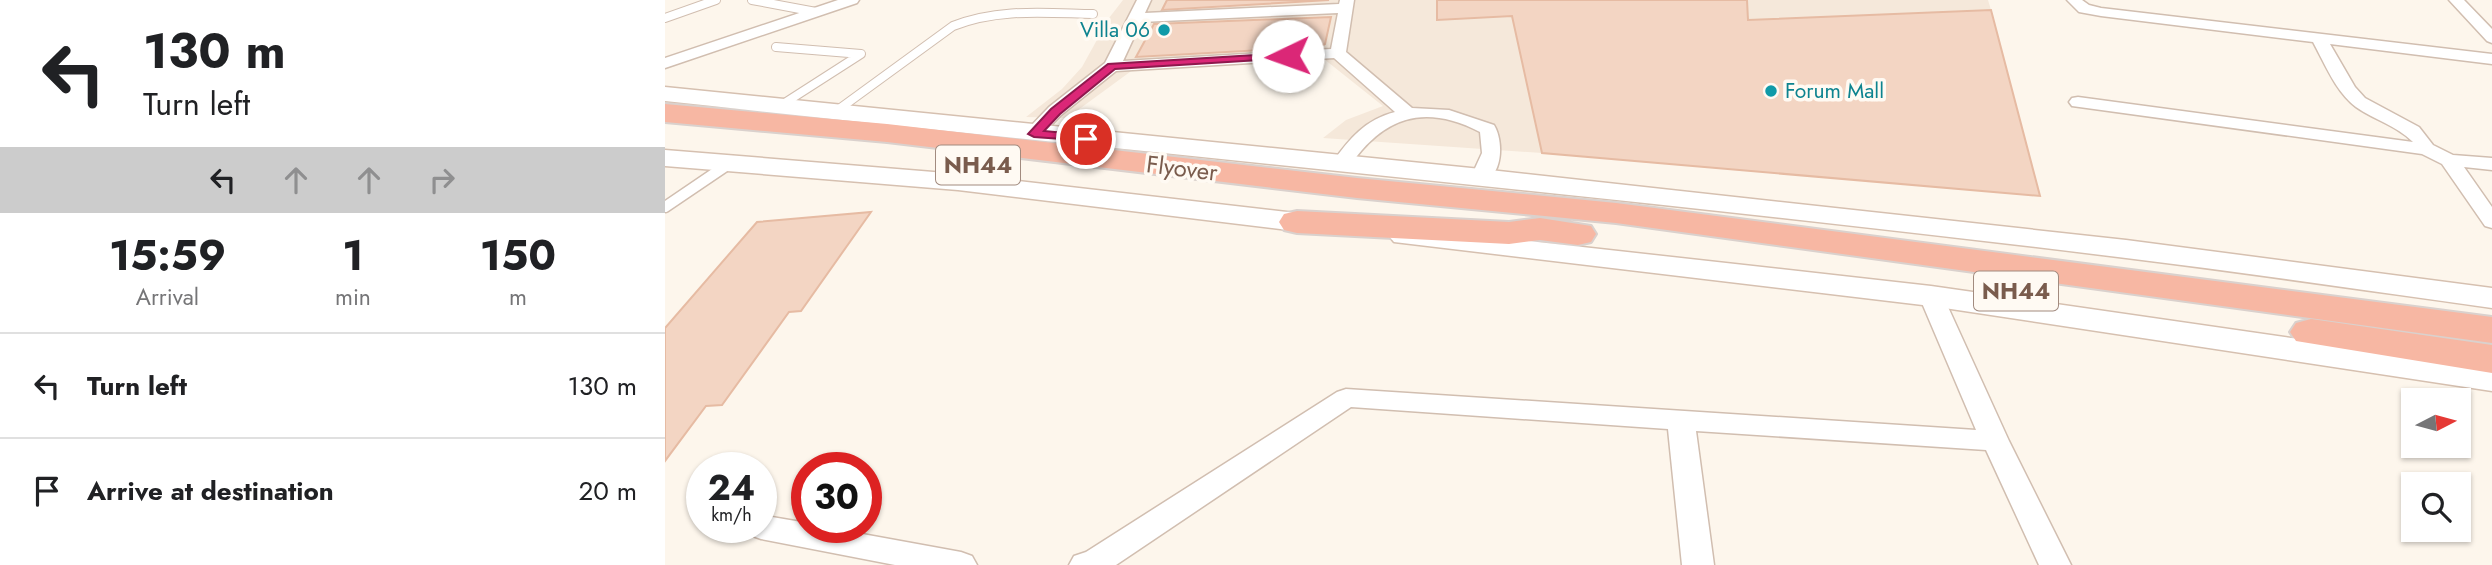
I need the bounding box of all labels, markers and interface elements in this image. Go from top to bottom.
place label: Villa 06 [1080,15,1150,45]
text: 130 m [143,16,286,86]
position arrow [1251,19,1325,93]
marker: Villa 06 [1156,22,1172,38]
icon: left [28,28,119,119]
place label: Forum Mall [1785,76,1884,106]
text: Turn left [143,81,250,127]
marker: Forum Mall [1763,83,1779,99]
pin [1056,109,1116,169]
icon: arrive [1067,120,1105,158]
road number: NH44 [936,146,1020,184]
street label: Flyover [1145,146,1220,190]
icon: left [204,161,242,199]
icon: ahead [277,161,315,199]
icon: ahead [350,161,388,199]
icon: right [423,161,461,199]
text: 15:59 [109,225,226,286]
text: 1 [342,225,364,286]
text: 150 [480,225,556,286]
road number: NH44 [1974,272,2058,310]
text: Arrival [136,280,199,314]
text: min [335,280,371,314]
text: m [509,280,527,314]
icon: left [28,367,66,405]
text: Turn left [87,367,187,405]
text: 130 m [567,367,637,405]
north arrow [2401,388,2471,458]
map controls [2401,388,2471,542]
speed limit sign: 30 [791,452,882,543]
text: 24 [708,463,755,513]
icon: arrive [28,472,66,510]
text: Arrive at destination [87,472,334,510]
text: 20 m [579,472,637,510]
button: search [2401,472,2471,542]
text: km/h [711,502,752,528]

